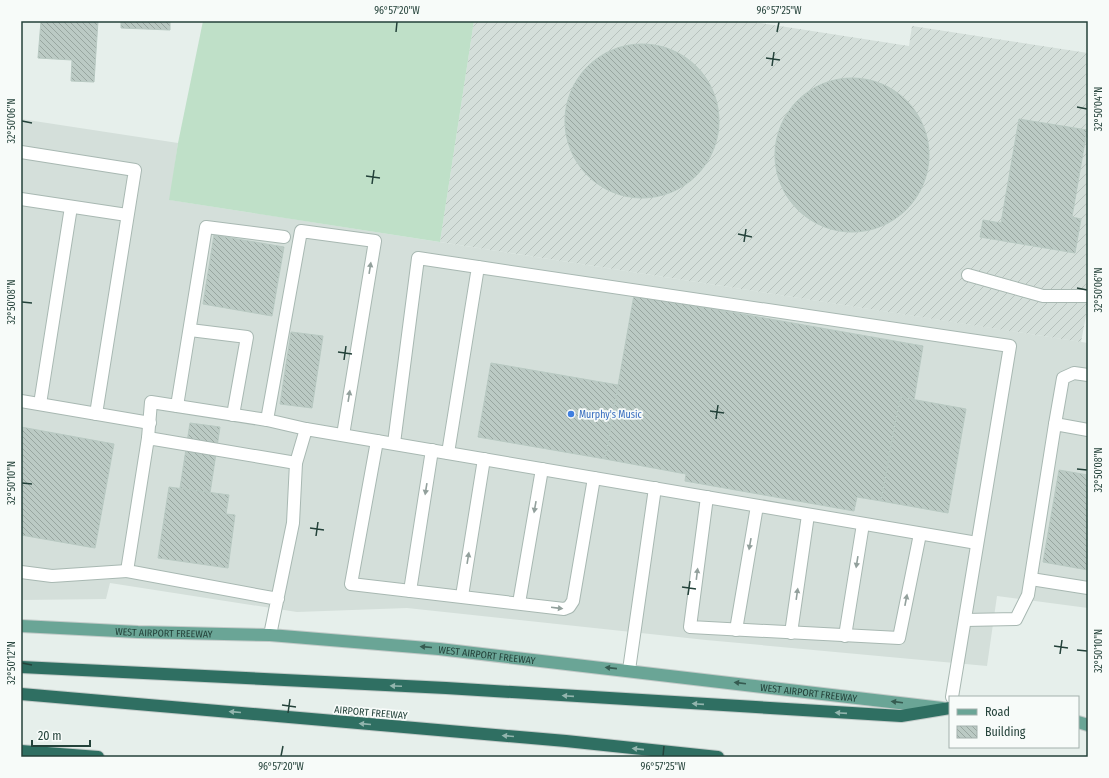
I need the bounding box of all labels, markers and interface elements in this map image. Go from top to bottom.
text: 96°57'20"W [374,5,420,17]
text: 96°57'25"W [757,5,802,17]
text: 32°50'04"N [1093,87,1105,131]
text: 32°50'06"N [6,99,18,143]
one-way arrow [367,262,373,274]
text: 32°50'06"N [1093,268,1105,312]
text: 32°50'08"N [6,279,18,325]
one-way arrow [346,390,352,402]
marker: Murphy's Music [566,409,576,419]
place label: Murphy's Music [579,409,642,421]
text: 32°50'08"N [1093,447,1105,493]
text: 32°50'10"N [6,461,18,505]
one-way arrow [423,483,429,495]
one-way arrow [532,501,538,513]
one-way arrow [747,538,753,550]
one-way arrow [465,552,471,564]
one-way arrow [854,556,860,569]
one-way arrow [694,568,700,581]
one-way arrow [794,588,800,600]
one-way arrow [904,594,910,606]
one-way arrow [551,605,563,611]
street label: WEST AIRPORT FREEWAY [115,626,213,641]
text: 32°50'10"N [1093,629,1105,673]
text: 32°50'12"N [6,641,18,685]
one-way arrow [420,644,432,651]
street label: WEST AIRPORT FREEWAY [438,644,536,667]
one-way arrow [605,665,617,671]
one-way arrow [734,680,746,687]
street label: WEST AIRPORT FREEWAY [759,682,858,705]
one-way arrow [389,683,402,689]
one-way arrow [562,692,574,699]
legend [949,696,1079,748]
one-way arrow [891,699,903,705]
one-way arrow [692,700,704,707]
street label: AIRPORT FREEWAY [334,704,408,722]
text: Road [985,705,1010,719]
one-way arrow [229,709,241,716]
one-way arrow [835,709,847,716]
one-way arrow [359,720,371,727]
scale bar [32,722,90,748]
text: Building [985,725,1026,739]
text: 20 m [38,729,62,743]
one-way arrow [502,733,514,740]
one-way arrow [632,745,644,752]
text: 96°57'20"W [258,761,304,773]
text: 96°57'25"W [641,761,686,773]

